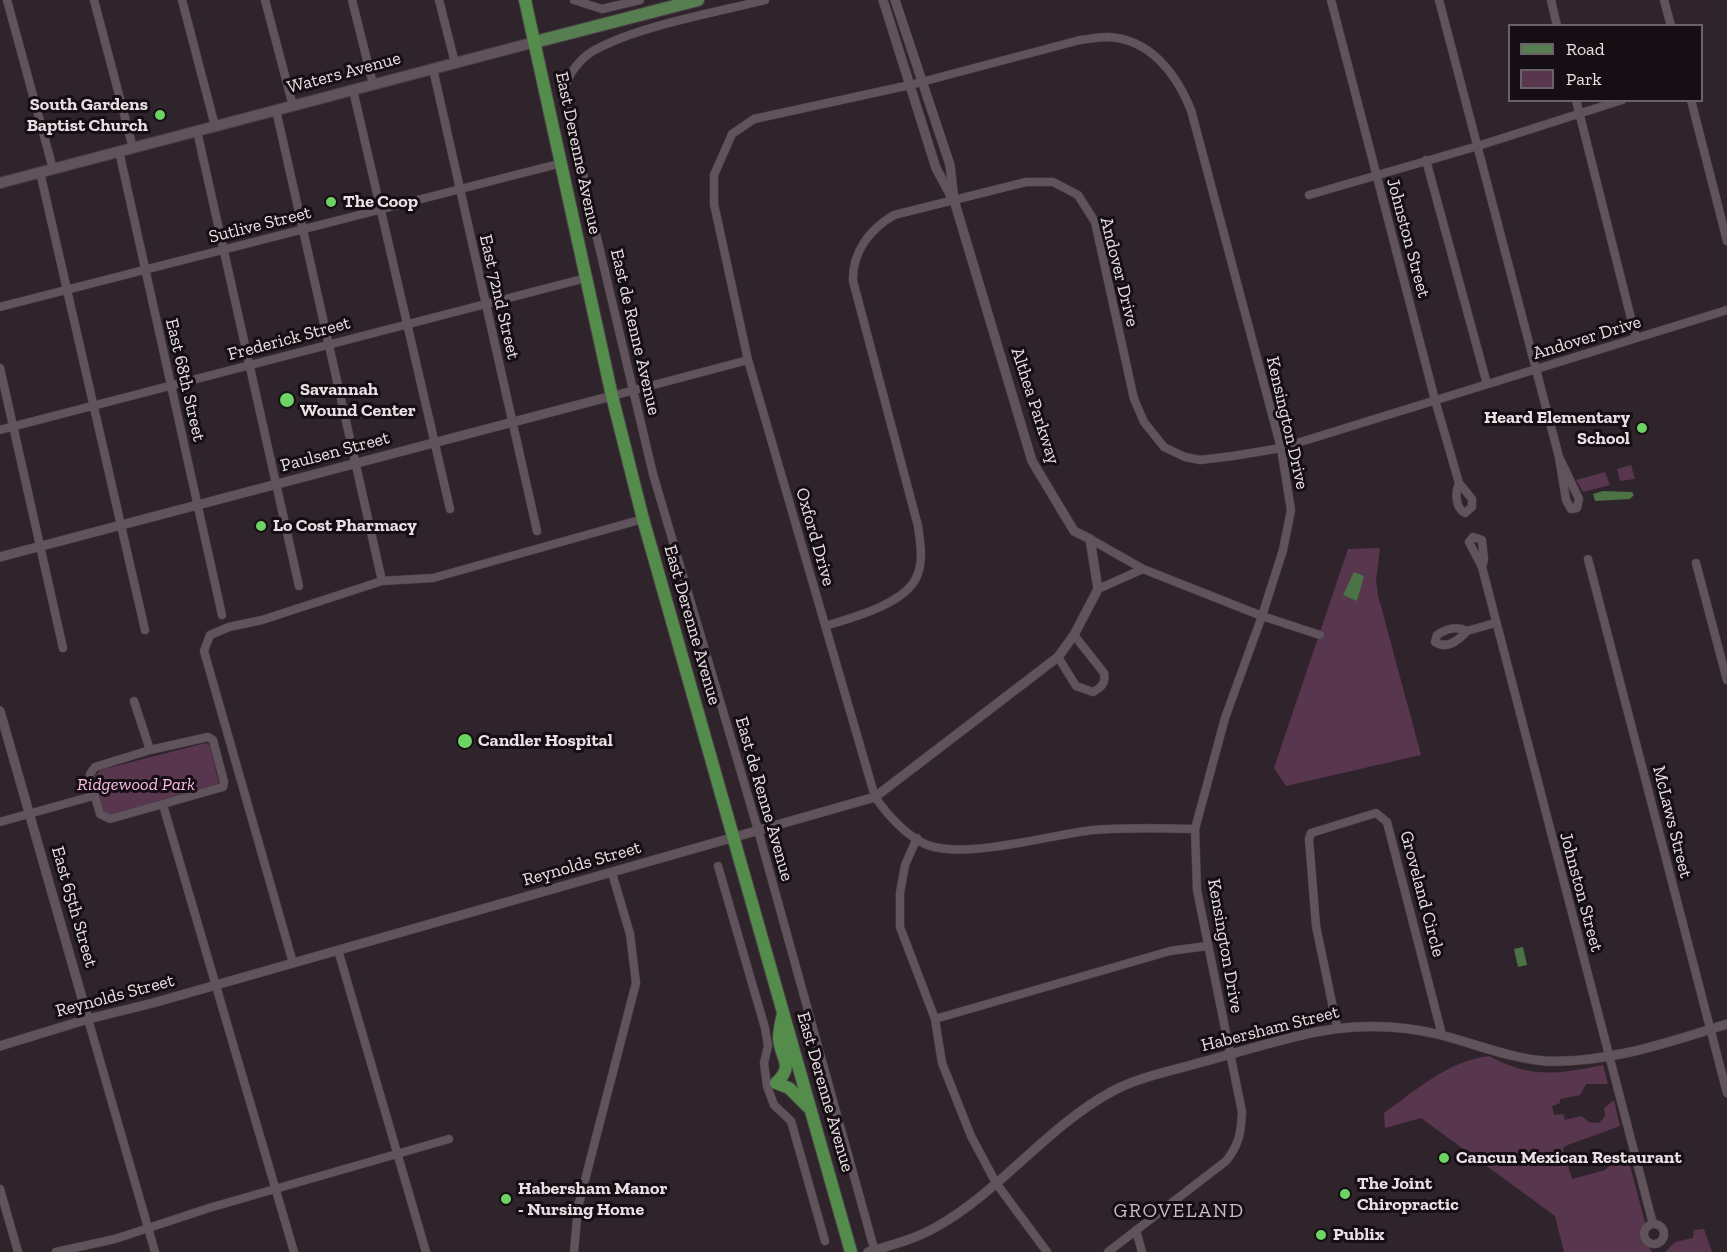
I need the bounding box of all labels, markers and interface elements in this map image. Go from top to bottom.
legend [1508,24,1703,102]
text: Road [1566,38,1605,60]
street label: Waters Avenue [285,48,403,98]
text: Park [1566,68,1602,90]
street label: East Derenne Avenue [550,70,606,236]
place label: South Gardens Baptist Church [27,94,148,136]
marker: South Gardens Baptist Church [153,108,167,122]
street label: Johnston Street [1382,176,1434,300]
place label: The Coop [343,191,418,213]
marker: The Coop [324,195,338,209]
street label: Sutlive Street [207,202,313,248]
street label: Andover Drive [1095,215,1143,329]
street label: East 72nd Street [474,233,524,361]
street label: East de Renne Avenue [605,247,665,417]
street label: Andover Drive [1530,311,1644,365]
street label: Frederick Street [225,312,353,366]
street label: East 68th Street [160,316,210,444]
street label: Althea Parkway [1006,345,1064,467]
street label: Kensington Drive [1261,354,1313,492]
place label: Savannah Wound Center [300,379,416,422]
marker: Savannah Wound Center [278,391,296,409]
place label: Heard Elementary School [1484,407,1630,450]
marker: Heard Elementary School [1635,421,1649,435]
street label: Paulsen Street [278,427,392,477]
street label: Oxford Drive [791,485,839,589]
place label: Lo Cost Pharmacy [273,515,417,537]
marker: Lo Cost Pharmacy [254,519,268,533]
street label: East Derenne Avenue [659,543,725,707]
street label: East de Renne Avenue [730,714,798,884]
place label: Candler Hospital [478,730,613,752]
marker: Candler Hospital [456,732,474,750]
street label: McLaws Street [1648,764,1696,880]
park label: Ridgewood Park [77,774,195,796]
street label: Groveland Circle [1395,829,1449,959]
street label: Johnston Street [1555,830,1607,954]
street label: Reynolds Street [520,837,644,891]
street label: East 65th Street [46,844,102,970]
street label: Kensington Drive [1203,877,1247,1015]
street label: Reynolds Street [53,970,177,1022]
street label: Habersham Street [1199,1001,1341,1057]
street label: East Derenne Avenue [792,1010,858,1174]
place label: Cancun Mexican Restaurant [1456,1147,1682,1169]
marker: Cancun Mexican Restaurant [1437,1151,1451,1165]
place label: The Joint Chiropractic [1357,1173,1459,1216]
place label: Habersham Manor - Nursing Home [518,1178,667,1220]
marker: The Joint Chiropractic [1338,1187,1352,1201]
marker: Habersham Manor - Nursing Home [499,1192,513,1206]
district label: GROVELAND [1114,1199,1244,1223]
place label: Publix [1333,1224,1384,1246]
marker: Publix [1314,1228,1328,1242]

